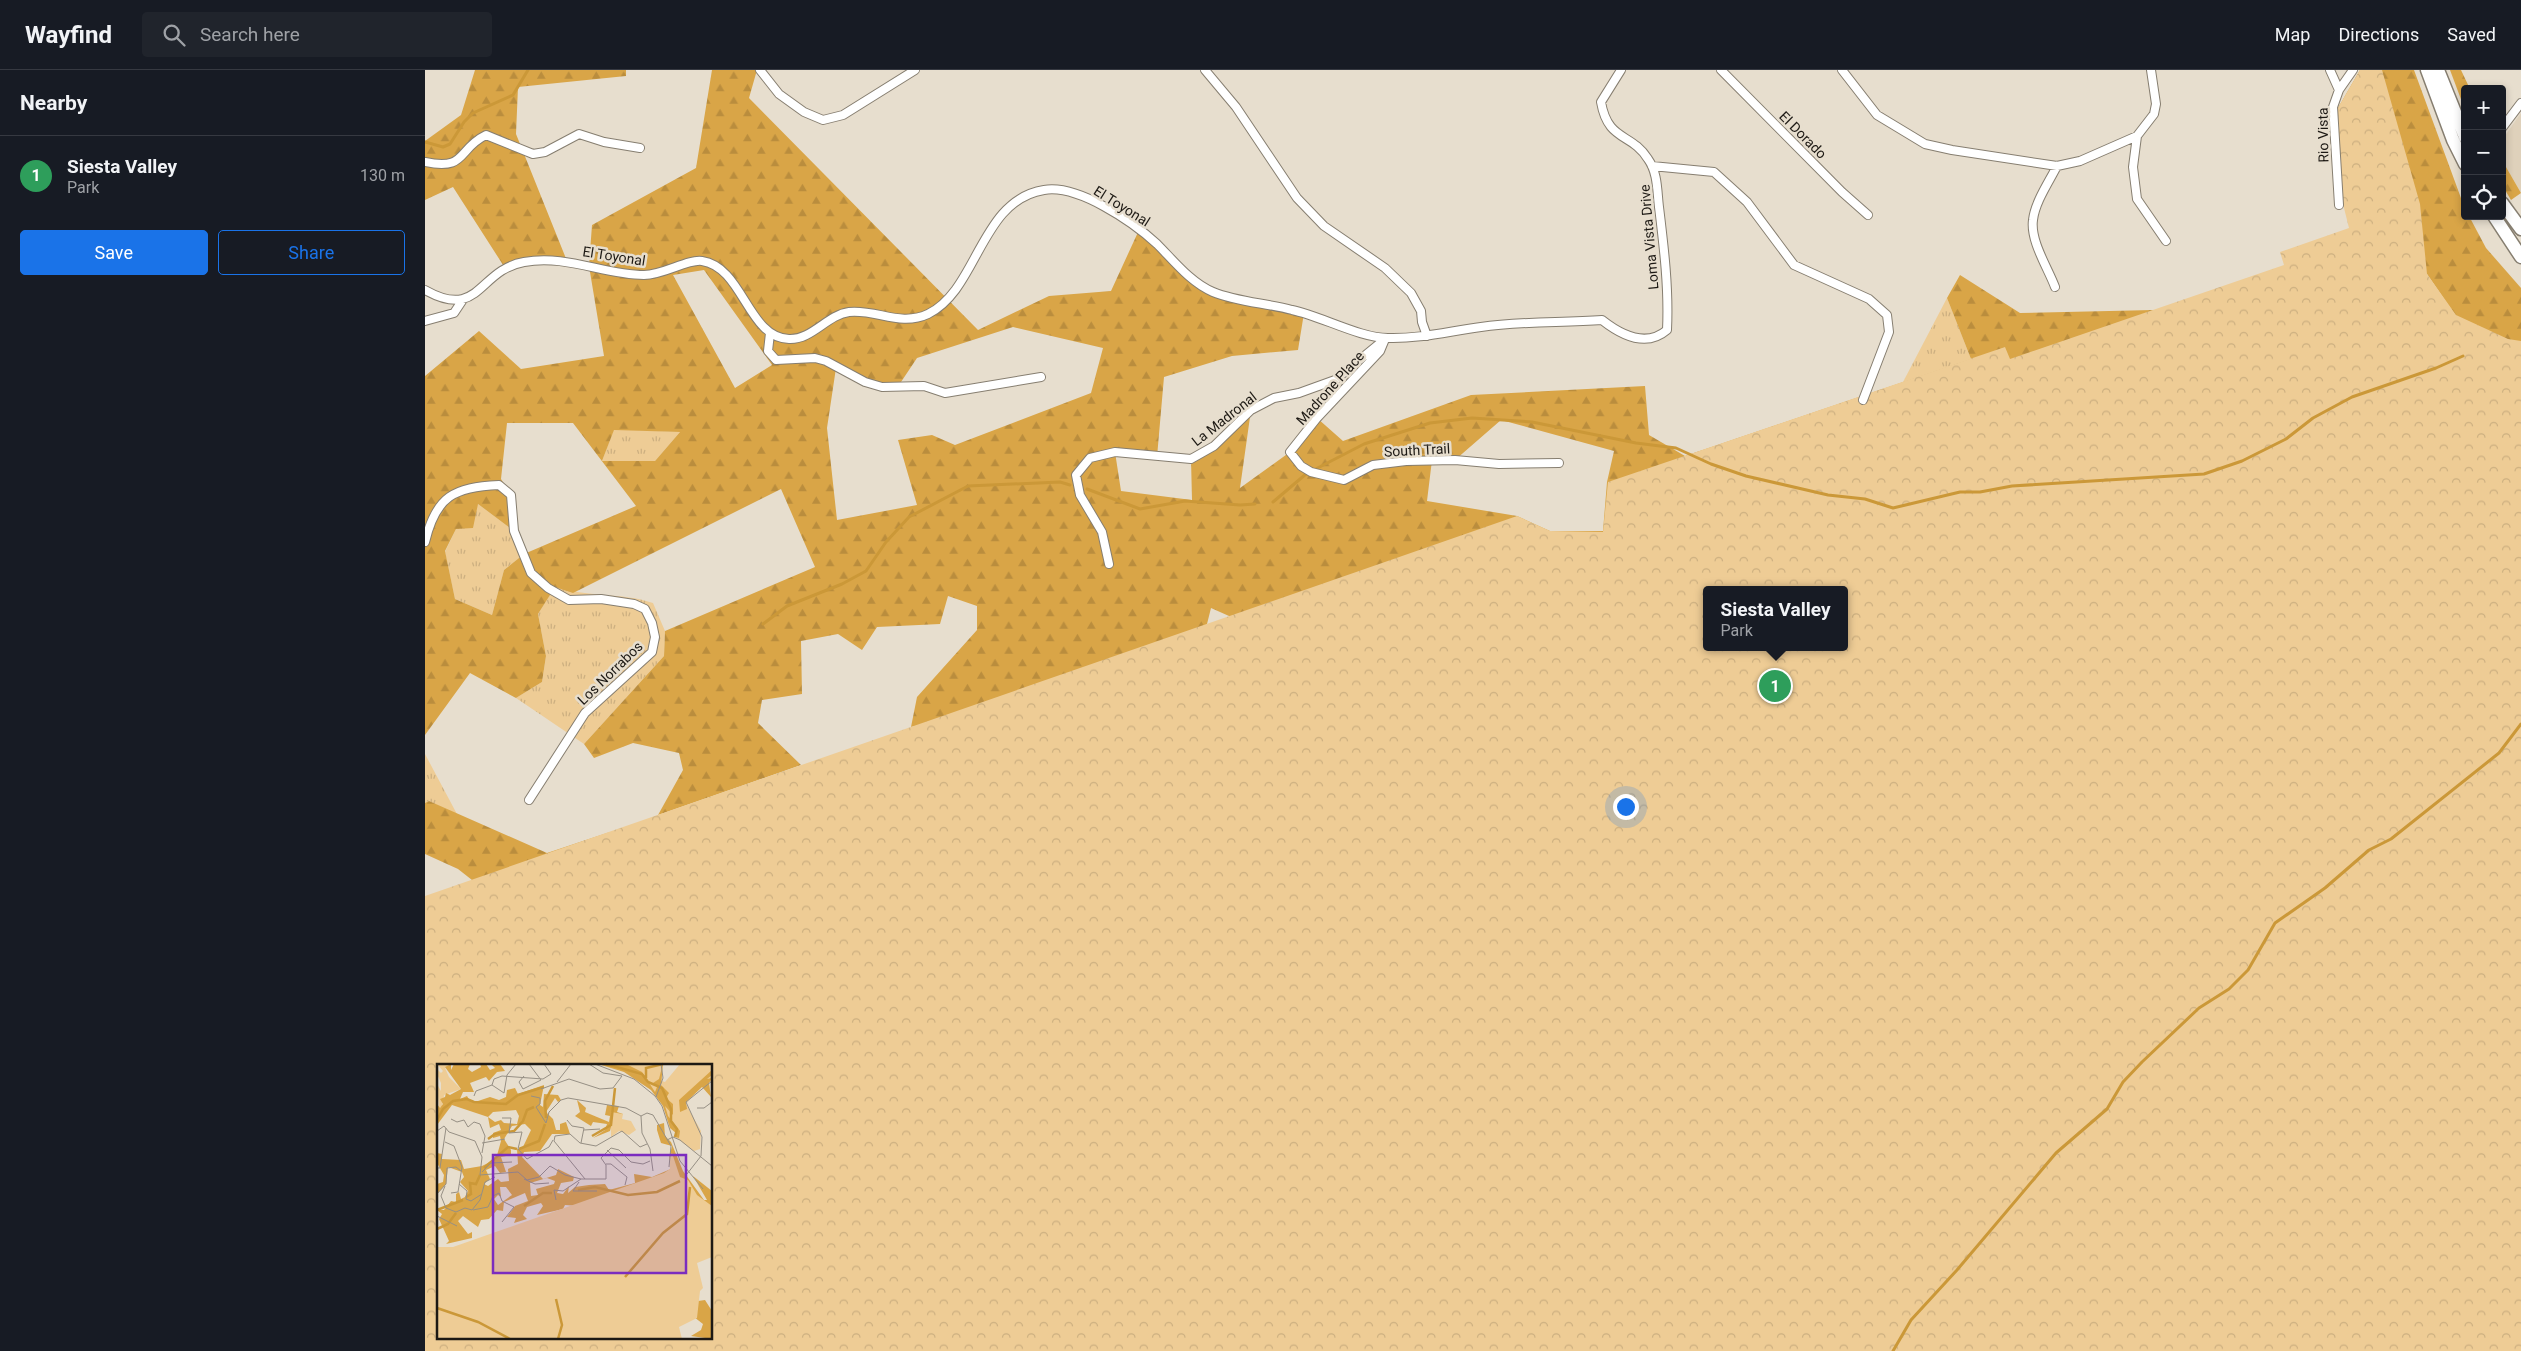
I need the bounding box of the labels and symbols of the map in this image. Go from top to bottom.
street label: Rio Vista [2315,107,2331,163]
street label: El Dorado [1776,108,1830,162]
street label: El Toyonal [1091,182,1153,230]
street label: Loma Vista Drive [1636,184,1662,290]
street label: El Toyonal [581,243,647,269]
street label: Madrone Place [1293,348,1367,428]
street label: La Madronal [1188,389,1260,449]
street label: South Trail [1384,440,1450,460]
street label: Los Norrabos [574,638,646,708]
pin: 1 [1759,667,1791,705]
your location [1613,794,1639,820]
inset map [437,1064,713,1338]

